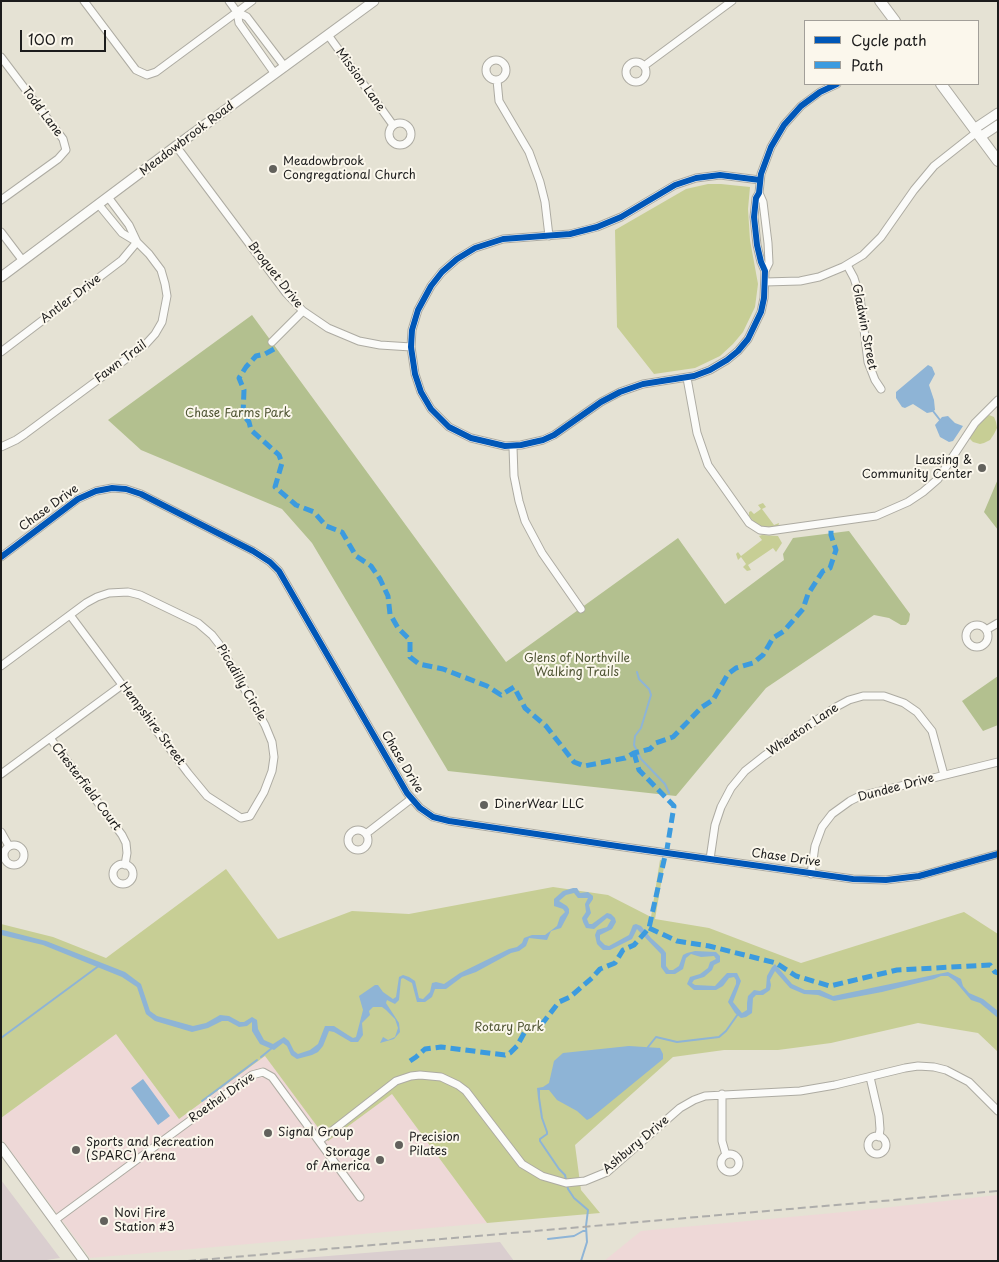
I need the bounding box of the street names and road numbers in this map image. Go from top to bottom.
street label: Mission Lane [332,46,388,114]
street label: Todd Lane [19,84,65,140]
street label: Meadowbrook Road [137,99,237,179]
street label: Broquet Drive [244,239,306,311]
street label: Antler Drive [38,272,104,326]
street label: Gladwin Street [849,283,879,371]
street label: Fawn Trail [92,338,150,386]
street label: Chase Drive [17,482,81,534]
street label: Picadilly Circle [213,642,269,724]
street label: Hempshire Street [116,680,188,768]
street label: Wheaton Lane [765,701,841,759]
street label: Chase Drive [378,728,426,796]
street label: Chesterfield Court [48,740,124,834]
street label: Dundee Drive [856,771,936,805]
street label: Chase Drive [750,846,822,870]
street label: Roethel Drive [186,1070,258,1126]
street label: Ashbury Drive [600,1113,672,1177]

